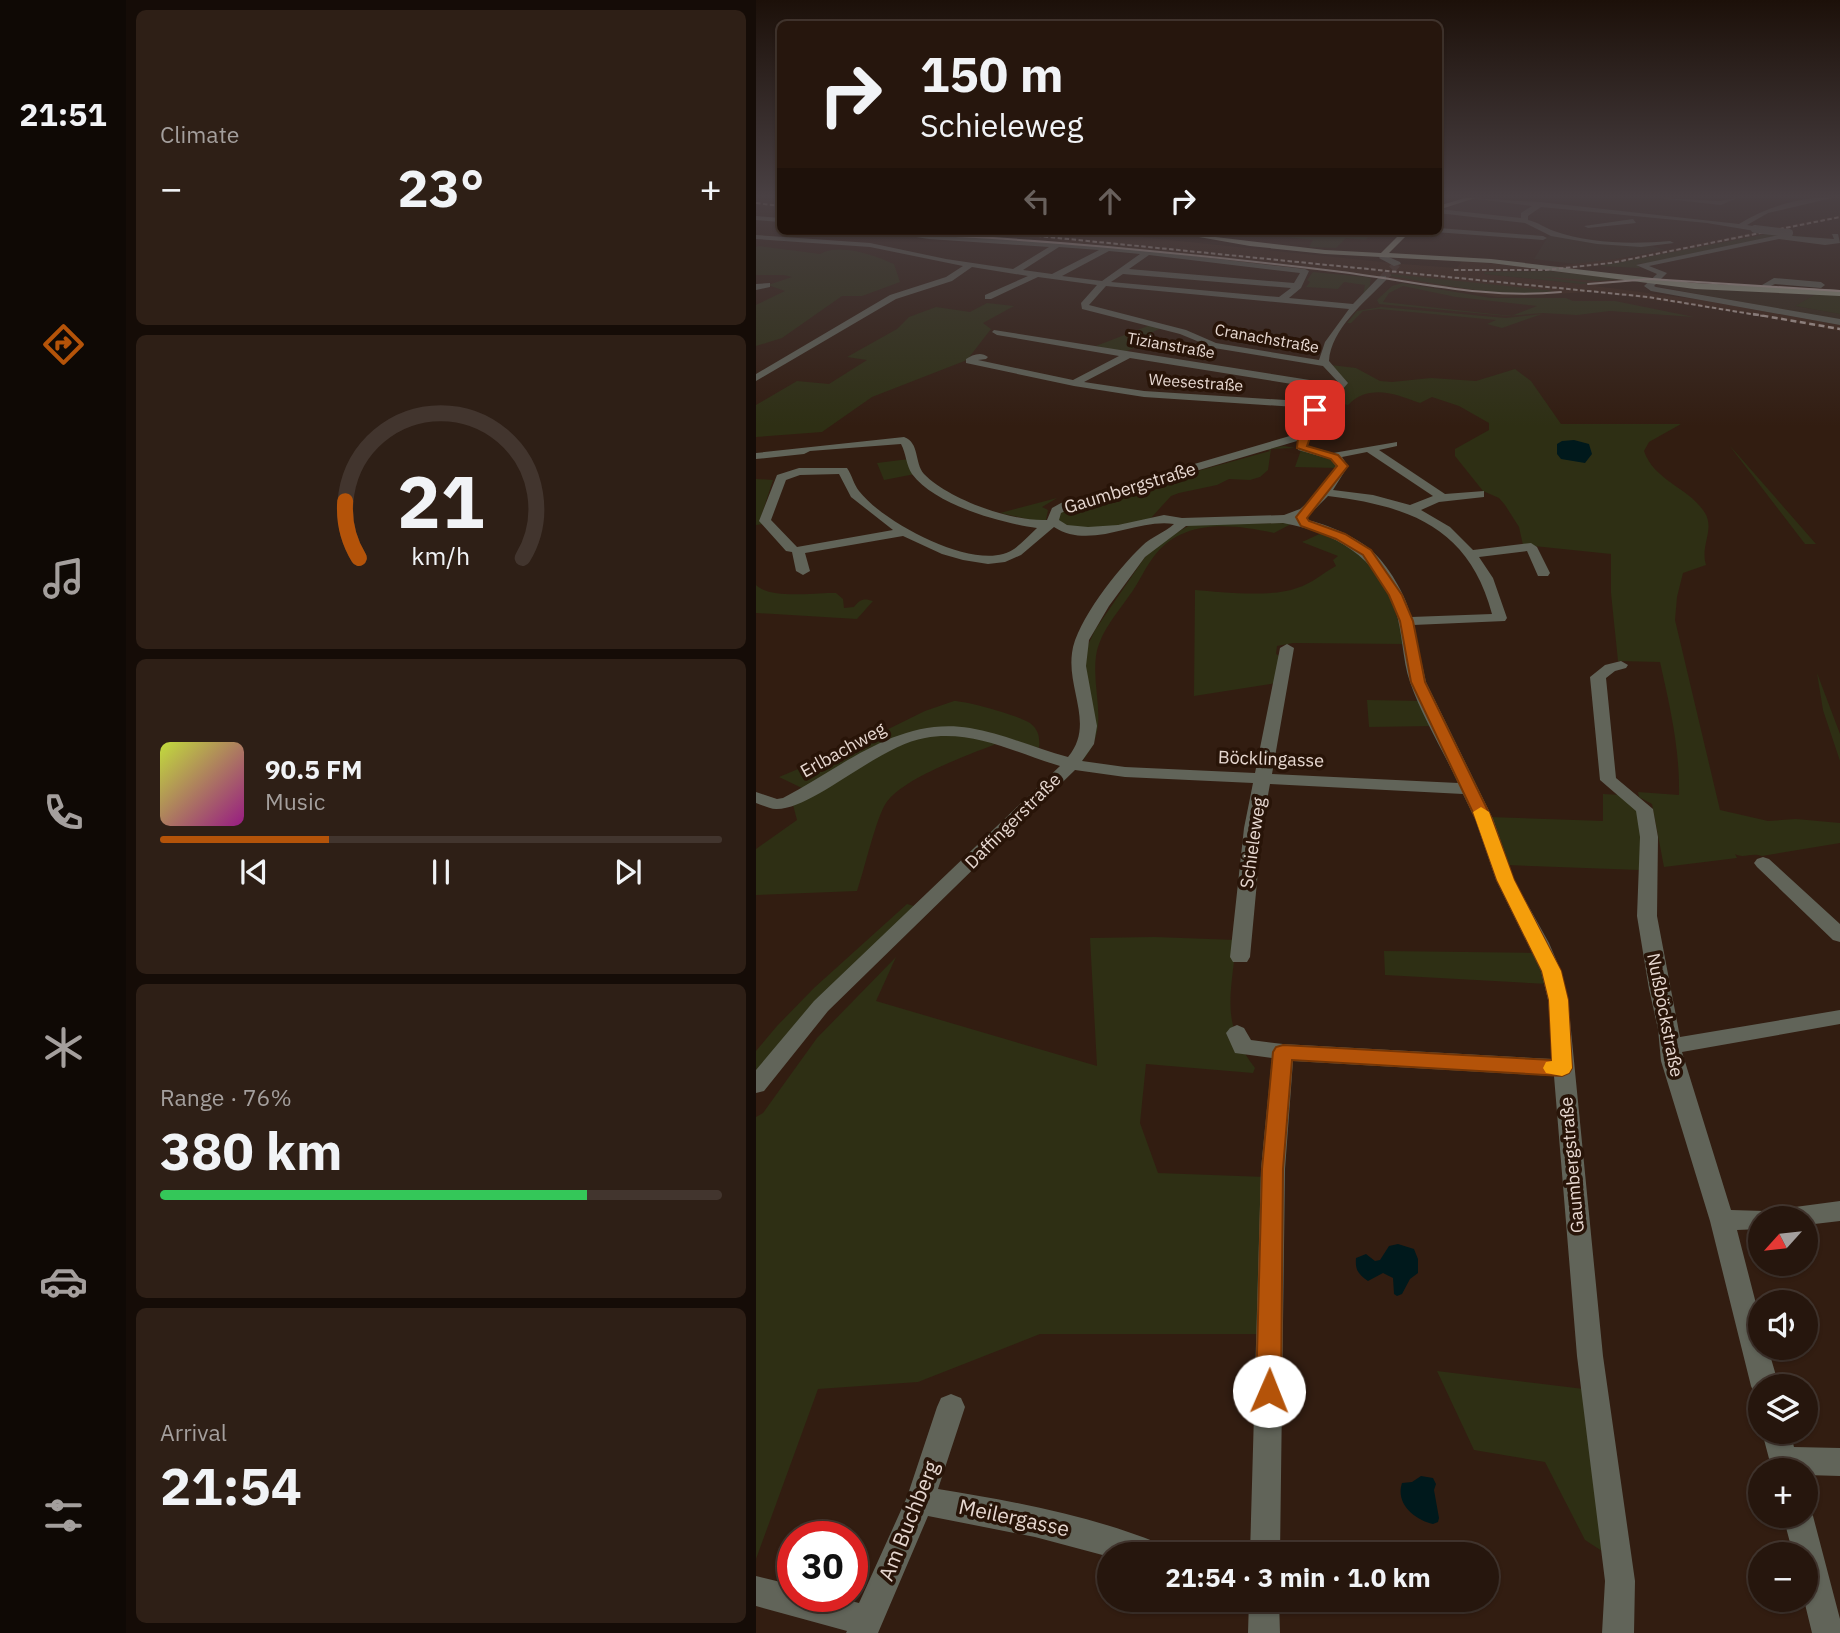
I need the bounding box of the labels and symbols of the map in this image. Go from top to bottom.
street label: Cranachstraße [1213,319,1321,357]
street label: Tizianstraße [1125,327,1217,363]
street label: Weesestraße [1148,369,1244,395]
pin [1285,380,1345,440]
street label: Gaumbergstraße [1061,457,1199,518]
street label: Erlbachweg [796,716,890,782]
street label: Böcklingasse [1217,745,1325,772]
street label: Daffingerstraße [960,768,1066,873]
street label: Schieleweg [1235,795,1270,890]
street label: Nußböckstraße [1642,951,1689,1079]
street label: Gaumbergstraße [1554,1096,1589,1234]
north arrow [1748,1206,1818,1276]
position arrow [1232,1354,1306,1428]
street label: Am Buchberg [871,1457,945,1585]
street label: Meilergasse [956,1492,1072,1542]
speed limit sign: 30 [777,1521,868,1612]

